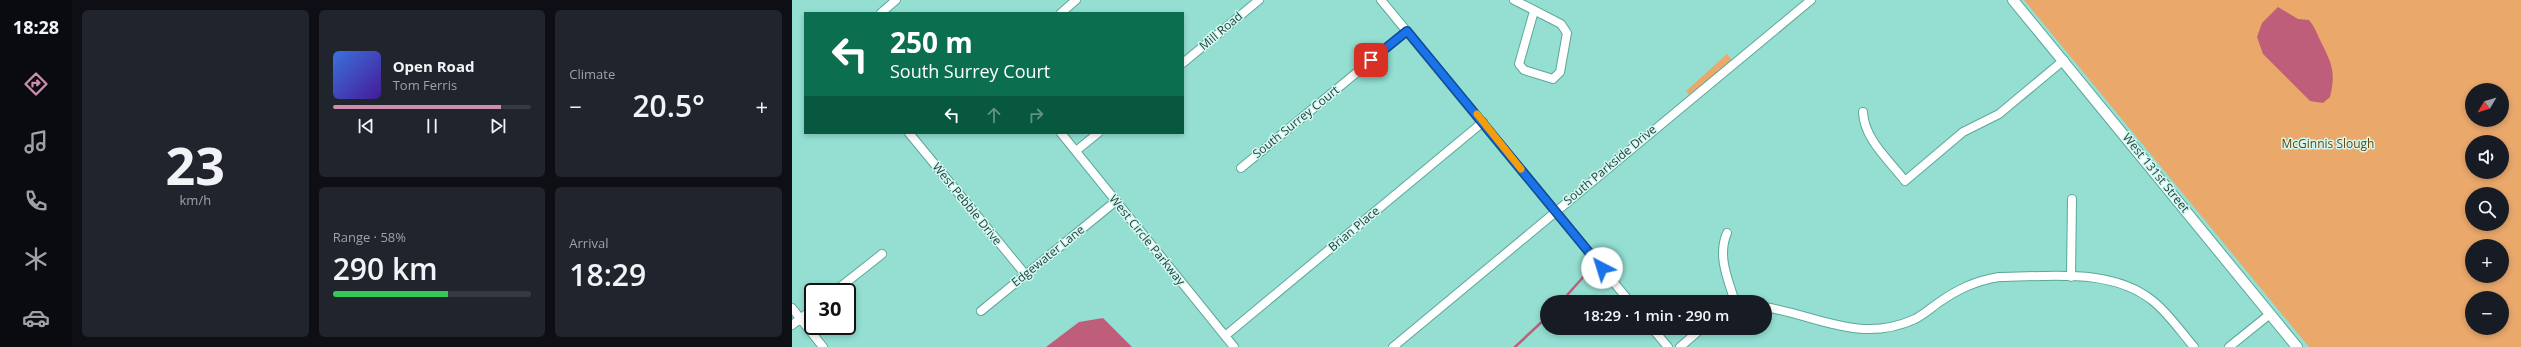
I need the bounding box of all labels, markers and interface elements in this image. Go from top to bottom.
street label: Mill Road [1195,8,1246,54]
text: 18:28 [13,15,59,39]
text: 250 m [890,23,973,61]
icon: left [824,28,876,80]
pin [1354,43,1388,77]
icon: arrive [1360,49,1382,71]
text: Open Road [393,56,474,76]
text: South Surrey Court [890,59,1050,83]
text: Climate [569,65,615,83]
icon: directions [22,70,50,98]
text: Tom Ferris [393,76,457,94]
street label: South Surrey Court [1249,81,1343,162]
north arrow [2465,83,2509,127]
map controls [2465,83,2509,335]
text: 20.5° [632,85,705,126]
text: − [569,91,582,121]
text: + [755,91,768,121]
icon: left [941,104,963,126]
icon: ahead [983,104,1005,126]
icon: right [1025,104,1047,126]
icon: previous [355,115,377,137]
icon: pause [421,115,443,137]
icon: next [487,115,509,137]
street label: South Parkside Drive [1560,121,1660,209]
icon: music [22,128,50,156]
text: 23 [166,129,225,200]
street label: West 131st Street [2119,129,2194,216]
park label: McGinnis Slough [2282,135,2374,152]
button: sound [2465,135,2509,179]
street label: West Pebble Drive [929,159,1006,249]
icon: phone [22,187,50,215]
button: search [2465,187,2509,231]
text: km/h [180,191,211,209]
street label: West Circle Parkway [1105,191,1190,289]
street label: Brian Place [1324,202,1383,255]
street label: Edgewater Lane [1008,221,1088,290]
text: Range · 58% [333,228,406,246]
text: Arrival [569,234,608,252]
button: + [2465,239,2509,283]
icon: climate [22,245,50,273]
position arrow [1581,247,1623,289]
text: 290 km [333,248,438,289]
text: 18:29 [569,254,646,295]
speed limit sign: 30 [804,283,856,335]
button: − [2465,291,2509,335]
icon: car [22,304,50,332]
text: 18:29 · 1 min · 290 m [1583,305,1729,325]

